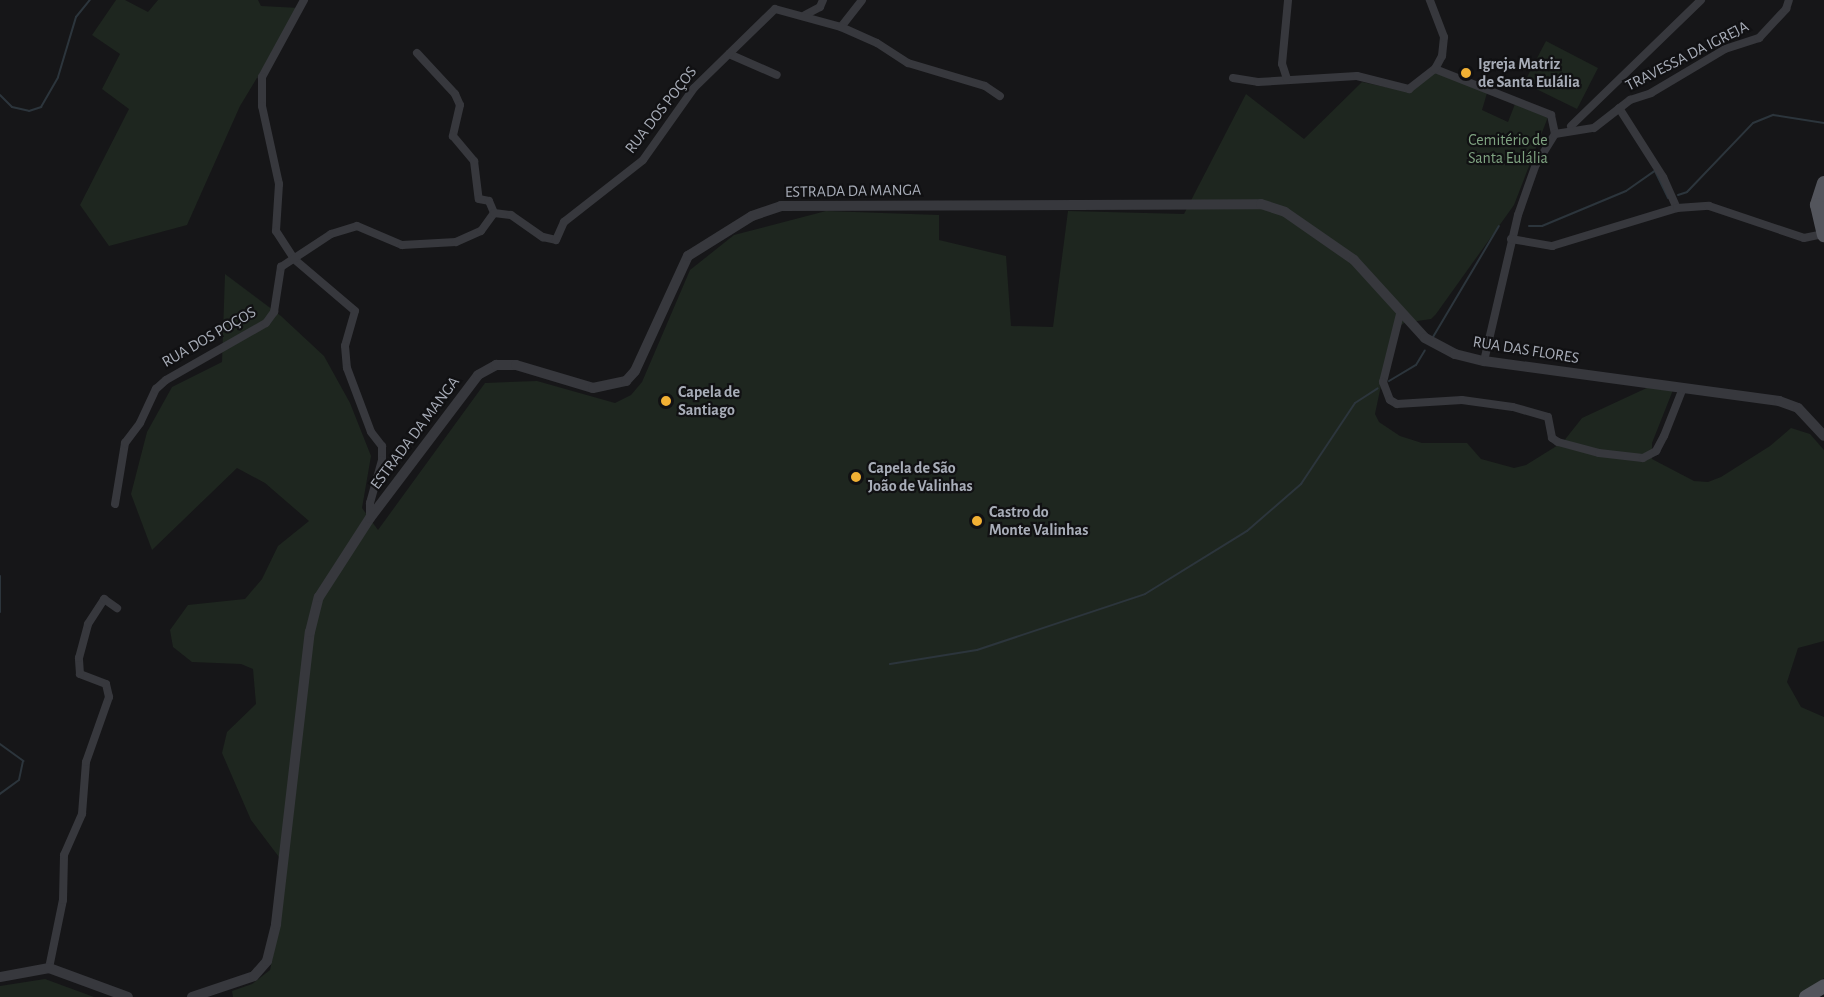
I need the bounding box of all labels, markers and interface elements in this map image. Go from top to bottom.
street label: TRAVESSA DA IGREJA [1622,17,1752,95]
place label: Igreja Matriz de Santa Eulália [1478,54,1580,92]
street label: RUA DOS POÇOS [621,63,701,157]
marker: Igreja Matriz de Santa Eulália [1459,66,1473,80]
park label: Cemitério de Santa Eulália [1468,130,1548,168]
street label: ESTRADA DA MANGA [785,180,921,202]
street label: RUA DOS POÇOS [159,302,259,372]
street label: RUA DAS FLORES [1472,332,1580,368]
street label: ESTRADA DA MANGA [366,373,464,493]
place label: Capela de Santiago [678,382,740,420]
marker: Capela de Santiago [659,394,673,408]
place label: Capela de São João de Valinhas [868,458,973,496]
marker: Capela de São João de Valinhas [849,470,863,484]
place label: Castro do Monte Valinhas [989,502,1088,540]
marker: Castro do Monte Valinhas [970,514,984,528]

